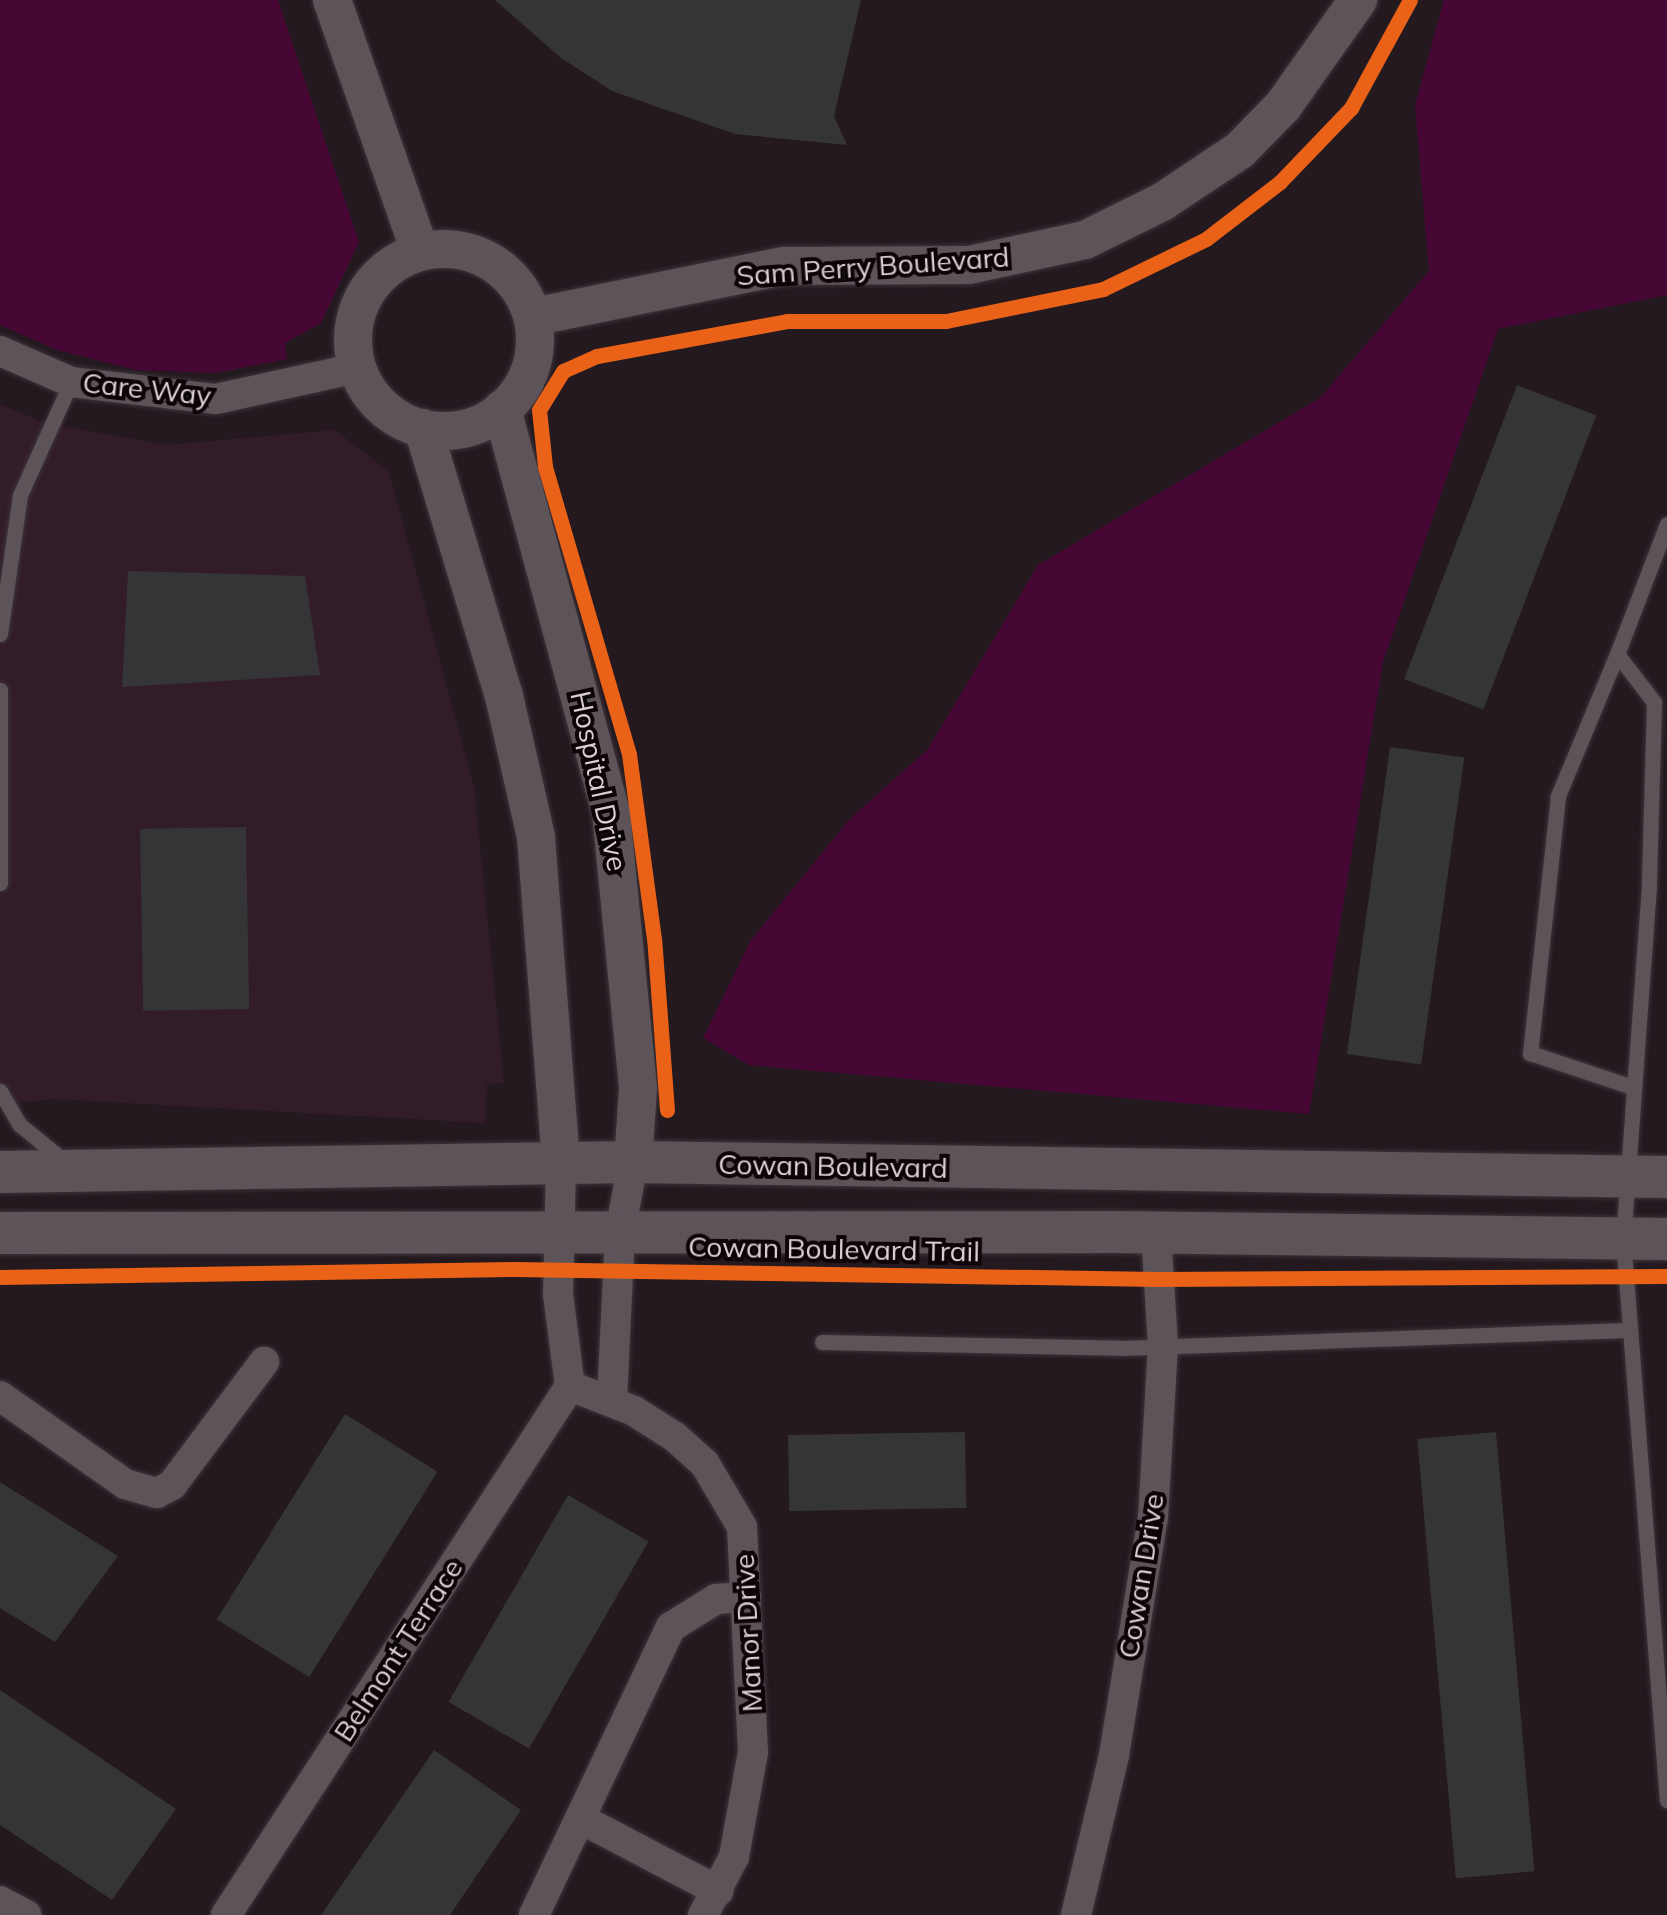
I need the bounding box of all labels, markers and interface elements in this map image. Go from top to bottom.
street label: Sam Perry Boulevard [735,240,1011,292]
street label: Care Way [81,366,213,412]
street label: Hospital Drive [564,688,634,874]
street label: Cowan Boulevard [718,1147,948,1185]
street label: Cowan Boulevard Trail [688,1230,980,1268]
street label: Cowan Drive [1111,1491,1171,1661]
street label: Belmont Terrace [326,1552,470,1748]
street label: Manor Drive [727,1553,769,1713]

